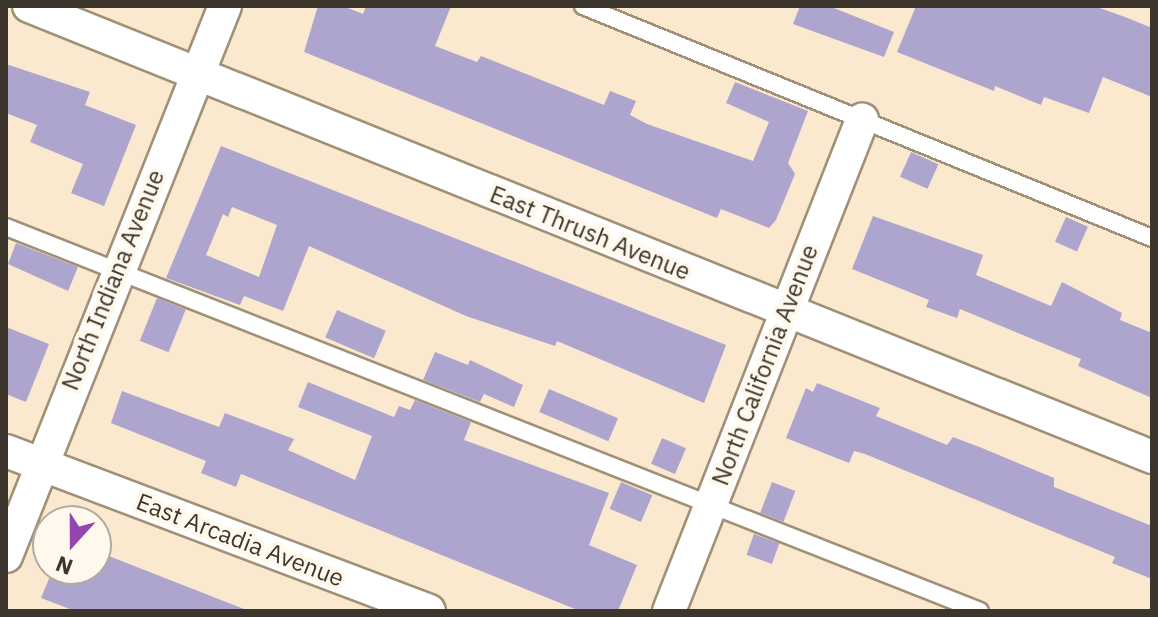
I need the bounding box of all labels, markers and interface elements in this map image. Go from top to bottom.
street label: North Indiana Avenue [56,166,170,394]
street label: East Thrush Avenue [486,180,694,286]
street label: North California Avenue [706,241,824,489]
street label: East Arcadia Avenue [132,487,348,593]
north arrow [32,505,112,585]
text: N [51,550,77,582]

